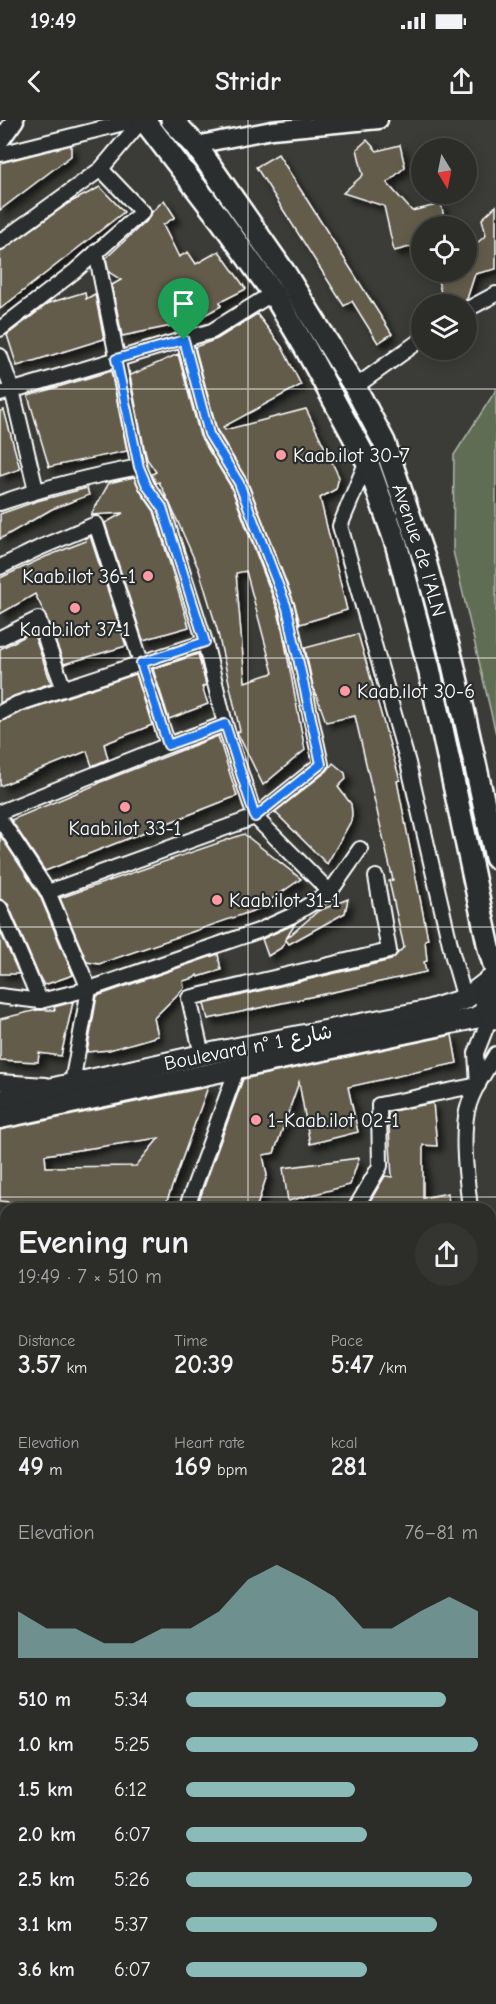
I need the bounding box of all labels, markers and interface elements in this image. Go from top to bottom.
text: 19:49 [30,8,77,34]
icon: back [18,65,51,98]
icon: share [445,65,478,98]
text: Stridr [215,66,281,97]
north arrow [411,138,477,204]
map controls [411,138,477,360]
button: locate [411,216,477,282]
pin [158,278,209,340]
icon: arrive [167,287,200,320]
button: layers [411,294,477,360]
place label: Kaab.ilot 30-7 [293,444,410,467]
marker: Kaab.ilot 30-7 [274,448,288,462]
street label: Avenue de l'ALN [387,481,451,619]
place label: Kaab.ilot 36-1 [22,565,136,588]
marker: Kaab.ilot 36-1 [141,569,155,583]
marker: Kaab.ilot 37-1 [68,601,82,615]
place label: Kaab.ilot 37-1 [20,618,130,641]
place label: Kaab.ilot 30-6 [357,680,475,703]
marker: Kaab.ilot 30-6 [338,684,352,698]
marker: Kaab.ilot 33-1 [118,800,132,814]
place label: Kaab.ilot 33-1 [68,817,182,840]
place label: Kaab.ilot 31-1 [229,889,340,912]
marker: Kaab.ilot 31-1 [210,893,224,907]
street label: Boulevard n° شارع 1 [162,1020,335,1077]
place label: 1-Kaab.ilot 02-1 [268,1109,399,1132]
marker: 1-Kaab.ilot 02-1 [249,1113,263,1127]
text: Evening run [18,1223,189,1261]
button: share [415,1223,478,1286]
text: 19:49 · 7 × 510 m [18,1265,162,1288]
text: Distance [18,1332,75,1350]
text: Time [174,1332,208,1350]
text: Pace [331,1332,363,1350]
text: 3.57 [18,1350,61,1380]
text: 20:39 [174,1350,234,1380]
text: 5:47 [331,1350,374,1380]
text: km [61,1359,87,1377]
text: /km [374,1359,407,1377]
text: Elevation [18,1434,79,1452]
text: Heart rate [174,1434,245,1452]
text: kcal [331,1434,358,1452]
text: 49 [18,1452,44,1482]
text: 169 [174,1452,212,1482]
text: 281 [331,1452,367,1482]
text: m [44,1461,62,1479]
text: bpm [212,1461,247,1479]
text: Elevation [18,1521,95,1544]
text: 76–81 m [404,1521,478,1544]
text: 510 m [18,1688,71,1711]
text: 5:34 [114,1688,148,1711]
text: 1.0 km [18,1733,74,1756]
text: 5:25 [114,1733,150,1756]
text: 1.5 km [18,1778,73,1801]
text: 6:12 [114,1778,147,1801]
text: 2.0 km [18,1823,76,1846]
text: 6:07 [114,1823,150,1846]
text: 2.5 km [18,1868,75,1891]
text: 5:26 [114,1868,150,1891]
text: 3.1 km [18,1913,72,1936]
text: 5:37 [114,1913,148,1936]
text: 3.6 km [18,1958,75,1981]
text: 6:07 [114,1958,150,1981]

